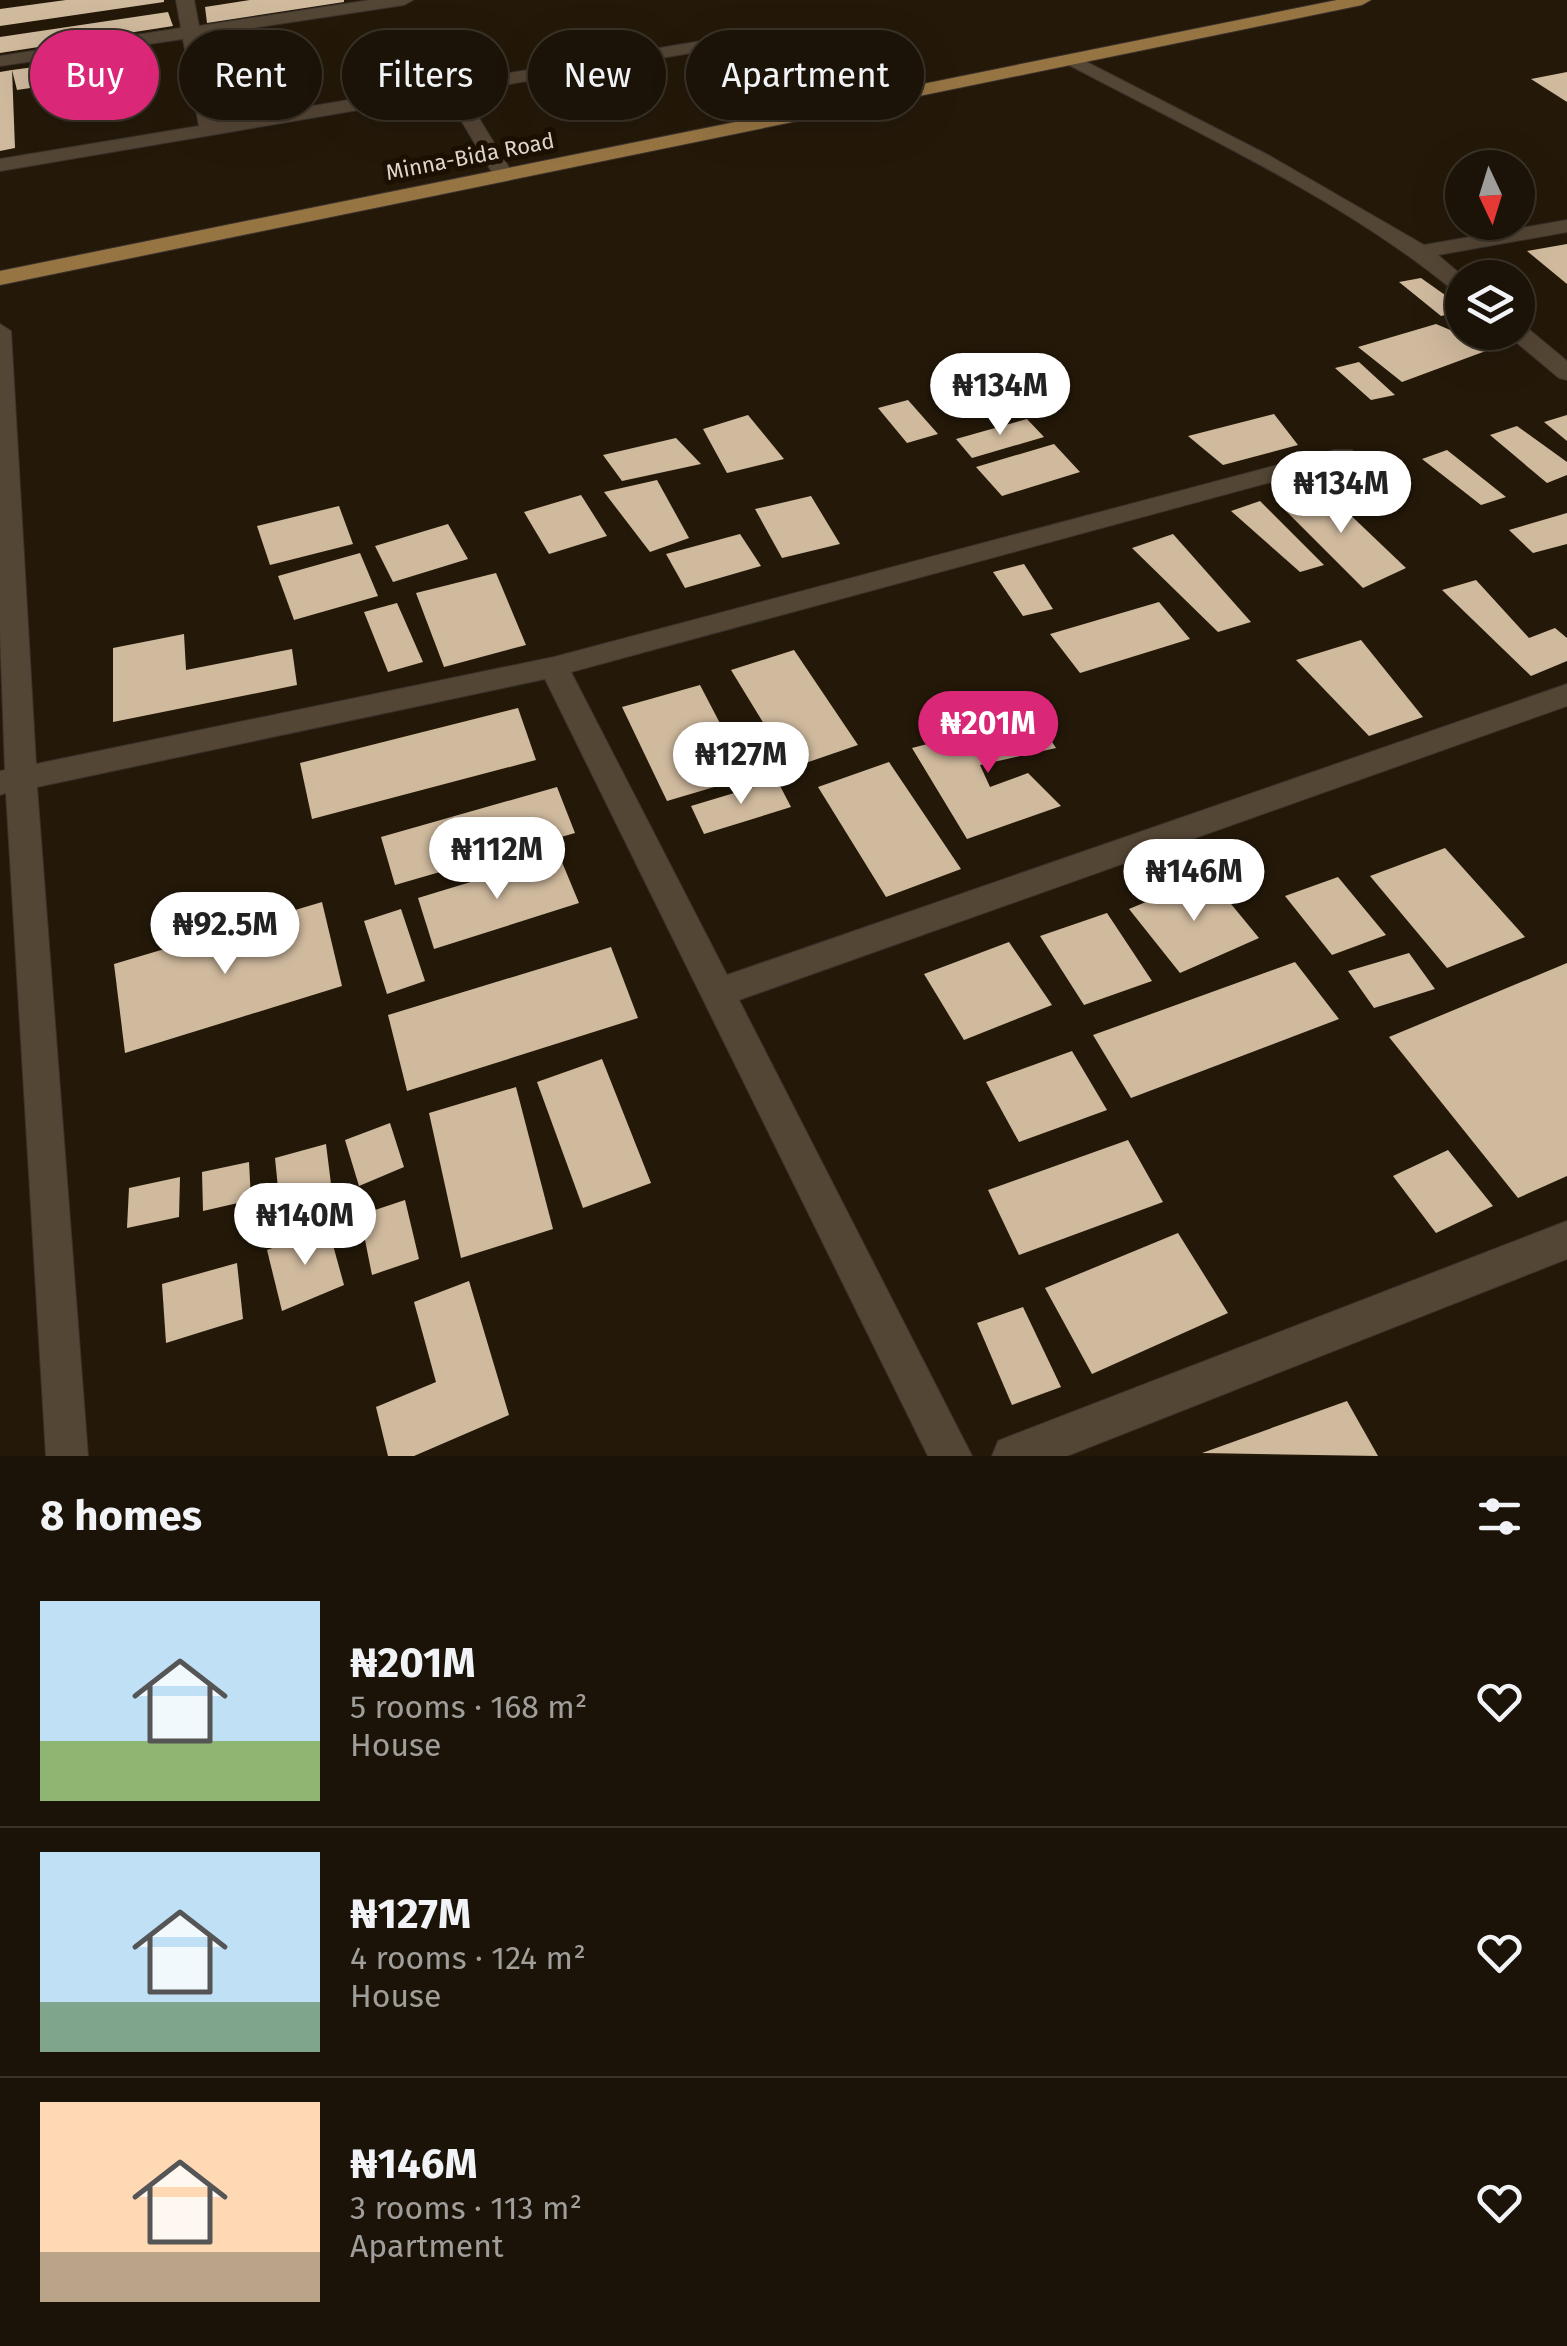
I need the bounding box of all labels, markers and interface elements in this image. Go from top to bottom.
chip: Buy [30,30,159,120]
chip: Rent [179,30,322,120]
chip: Filters [342,30,508,120]
chip: New [528,30,666,120]
chip: Apartment [686,30,924,120]
street label: Minna-Bida Road [384,127,557,186]
north arrow [1445,150,1535,240]
map controls [1445,150,1535,350]
button: layers [1445,260,1535,350]
pin: ₦134M [930,353,1070,438]
text: ₦134M [952,366,1048,404]
pin: ₦134M [1271,451,1411,536]
text: ₦134M [1293,464,1389,502]
pin: ₦201M [918,691,1058,776]
text: ₦201M [940,704,1036,742]
pin: ₦127M [671,722,811,807]
text: ₦127M [695,735,787,773]
pin: ₦112M [427,817,567,902]
text: ₦112M [451,830,543,868]
pin: ₦146M [1124,839,1264,924]
text: ₦146M [1145,852,1243,890]
pin: ₦92.5M [144,892,306,977]
text: ₦92.5M [172,905,278,943]
pin: ₦140M [235,1183,375,1268]
text: ₦140M [256,1196,354,1234]
icon: filters [1472,1489,1527,1544]
text: 8 homes [40,1491,202,1541]
text: ₦201M [350,1638,475,1688]
icon: home [120,1641,240,1761]
icon: heart [1472,1674,1527,1729]
text: 5 rooms · 168 m² [350,1688,587,1726]
text: House [350,1726,441,1764]
text: ₦127M [350,1889,471,1939]
icon: home [120,1892,240,2012]
icon: heart [1472,1925,1527,1980]
text: 4 rooms · 124 m² [350,1939,586,1977]
text: House [350,1977,441,2015]
text: ₦146M [350,2139,477,2189]
icon: home [120,2142,240,2262]
icon: heart [1472,2175,1527,2230]
text: 3 rooms · 113 m² [350,2189,582,2227]
text: Apartment [350,2227,504,2265]

